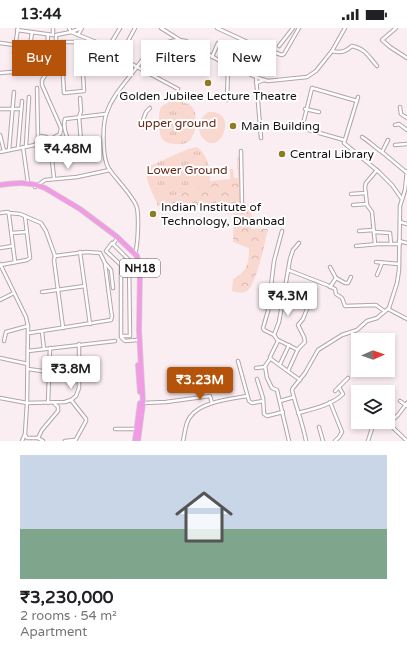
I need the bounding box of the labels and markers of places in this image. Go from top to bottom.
marker: Golden Jubilee Lecture Theatre [203,78,213,88]
place label: Golden Jubilee Lecture Theatre [119,89,297,103]
place label: Main Building [241,119,320,133]
marker: Main Building [228,121,238,131]
pin: ₹4.48M [35,136,101,170]
place label: Central Library [290,147,375,161]
marker: Central Library [277,149,287,159]
place label: Indian Institute of Technology, Dhanbad [161,200,285,228]
marker: Indian Institute of Technology, Dhanbad [148,209,158,219]
pin: ₹4.3M [260,283,316,317]
pin: ₹3.8M [43,356,99,390]
pin: ₹3.23M [167,367,233,401]

